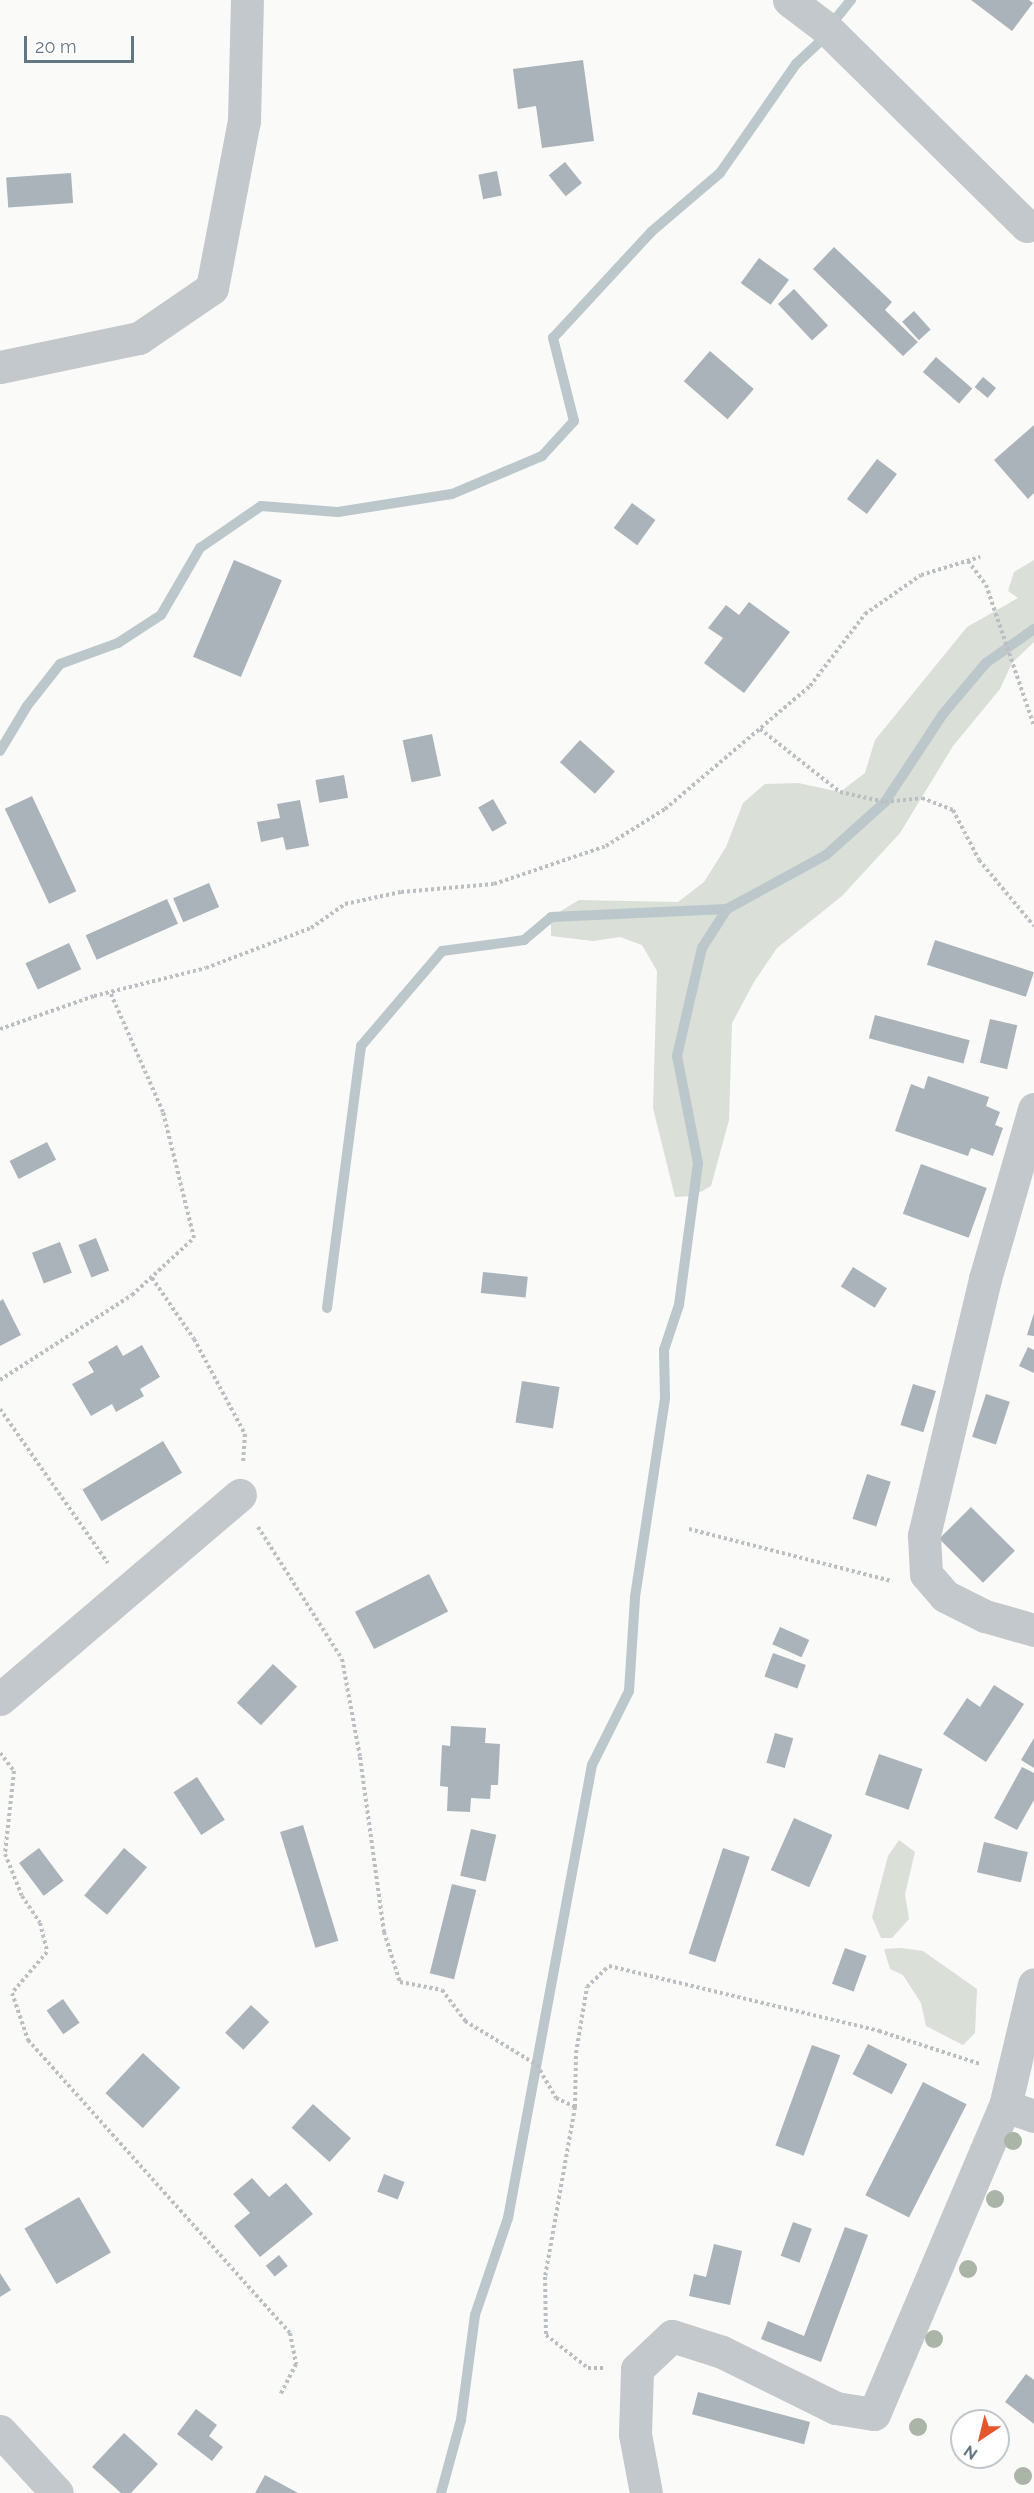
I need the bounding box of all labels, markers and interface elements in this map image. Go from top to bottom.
scale bar [27,24,136,62]
text: 20 m [35,36,77,57]
north arrow [950,2409,1010,2469]
text: N [960,2441,981,2464]

